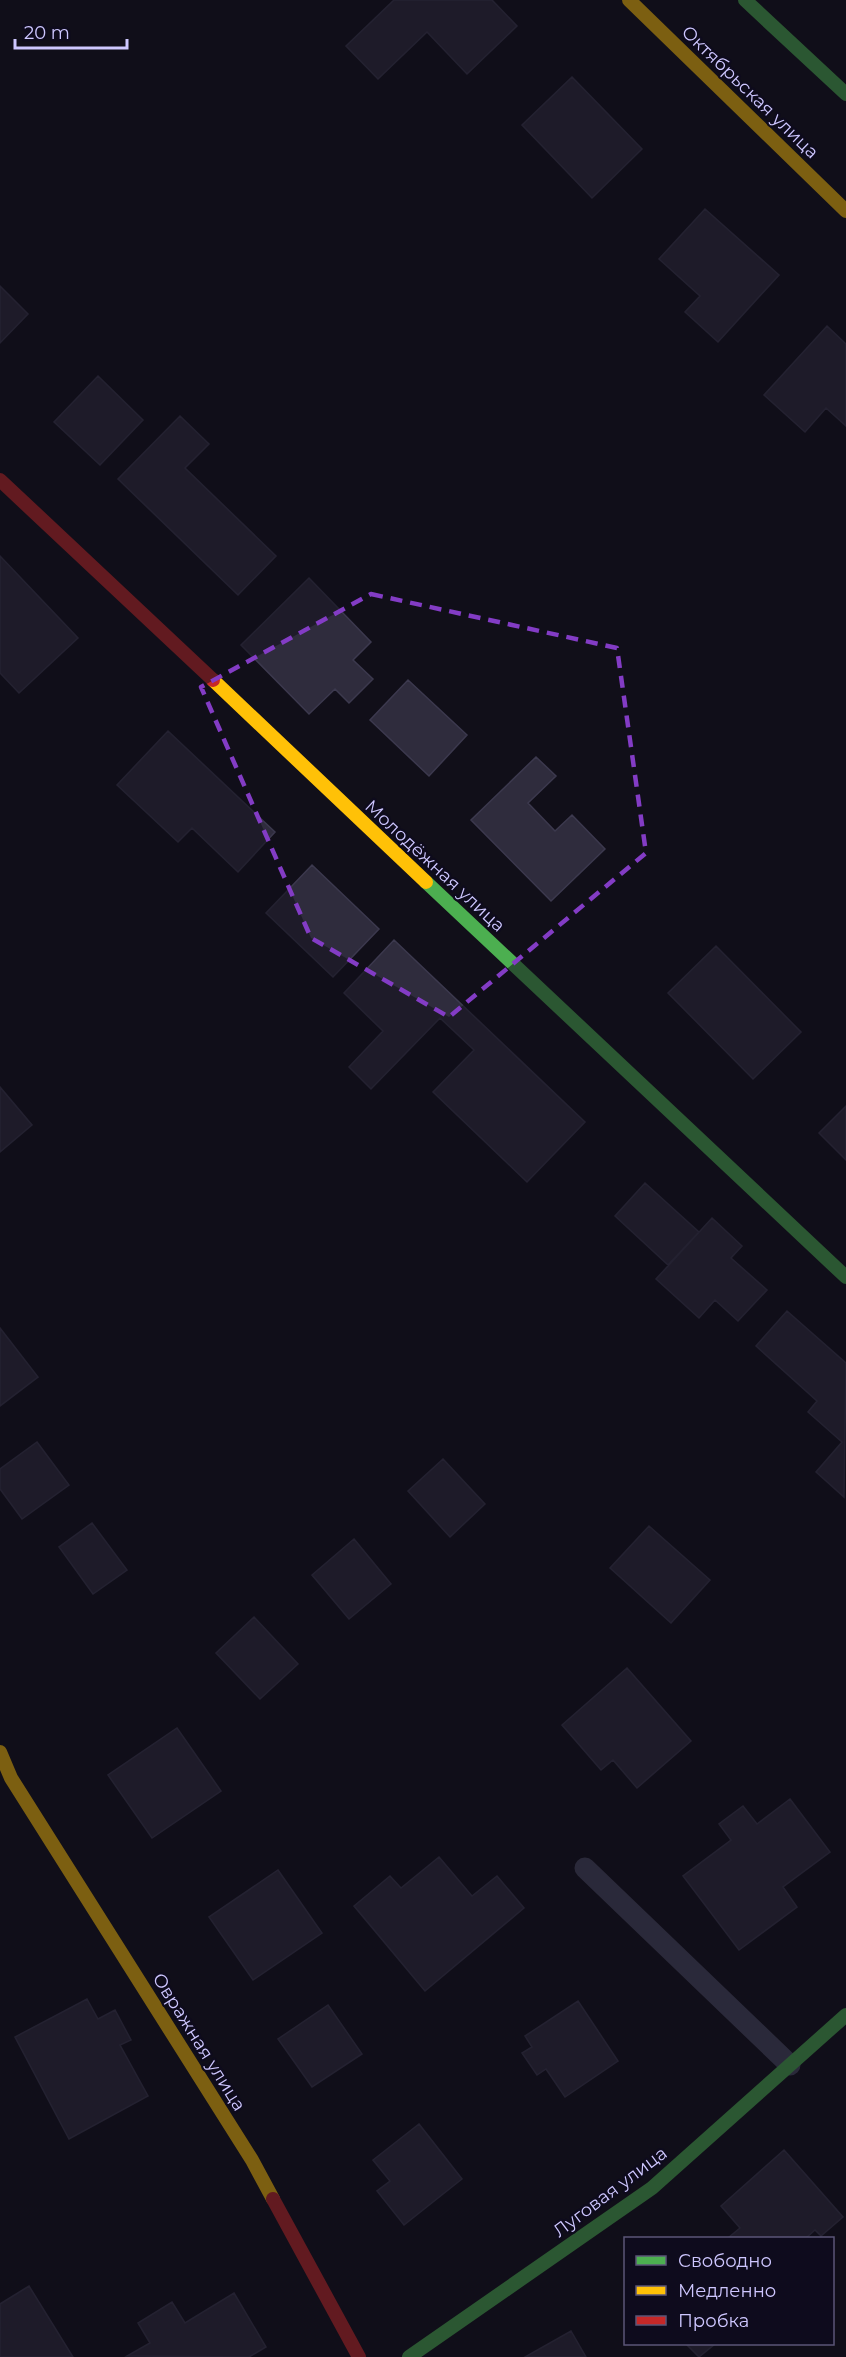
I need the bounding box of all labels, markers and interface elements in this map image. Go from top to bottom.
scale bar [15,12,128,50]
street label: Октябрьская улица [677,21,823,163]
text: 20 m [24,22,70,44]
street label: Молодёжная улица [360,795,510,937]
street label: Овражная улица [148,1969,250,2115]
street label: Луговая улица [549,2142,671,2242]
legend [624,2237,834,2345]
text: Свободно [678,2250,772,2272]
text: Медленно [678,2280,776,2302]
text: Пробка [678,2310,749,2332]

